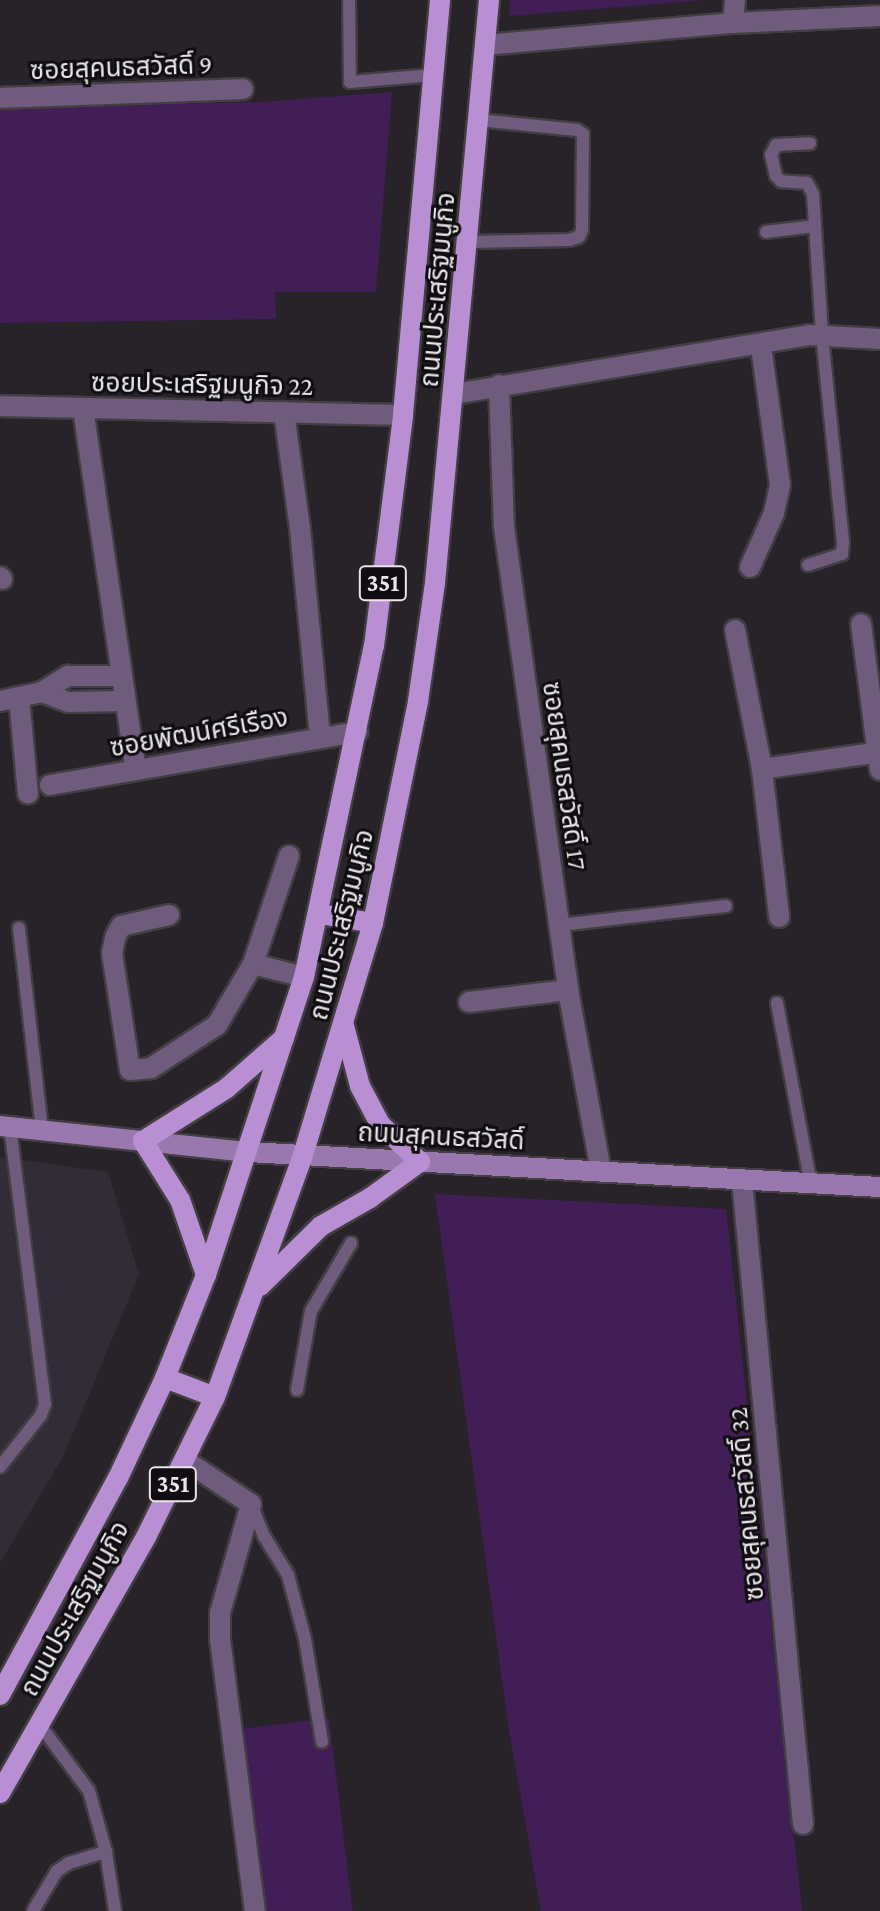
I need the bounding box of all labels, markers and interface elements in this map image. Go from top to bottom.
street label: ซอยสุคนธสวัสดิ์ 9 [29,49,213,87]
street label: ถนนประเสริฐมนูกิจ [414,191,462,389]
street label: ซอยประเสริฐมนูกิจ 22 [91,367,313,403]
road number: 351 [357,563,409,603]
street label: ซอยสุคนธสวัสดิ์ 17 [535,680,593,872]
street label: ซอยพัฒน์ศรีเรือง [108,702,290,764]
street label: ถนนประเสริฐมนูกิจ [303,826,381,1024]
street label: ถนนสุคนธสวัสดิ์ [357,1117,525,1157]
street label: ซอยสุคนธสวัสดิ์ 32 [723,1406,771,1602]
road number: 351 [147,1464,199,1504]
street label: ถนนประเสริฐมนูกิจ [14,1516,136,1702]

